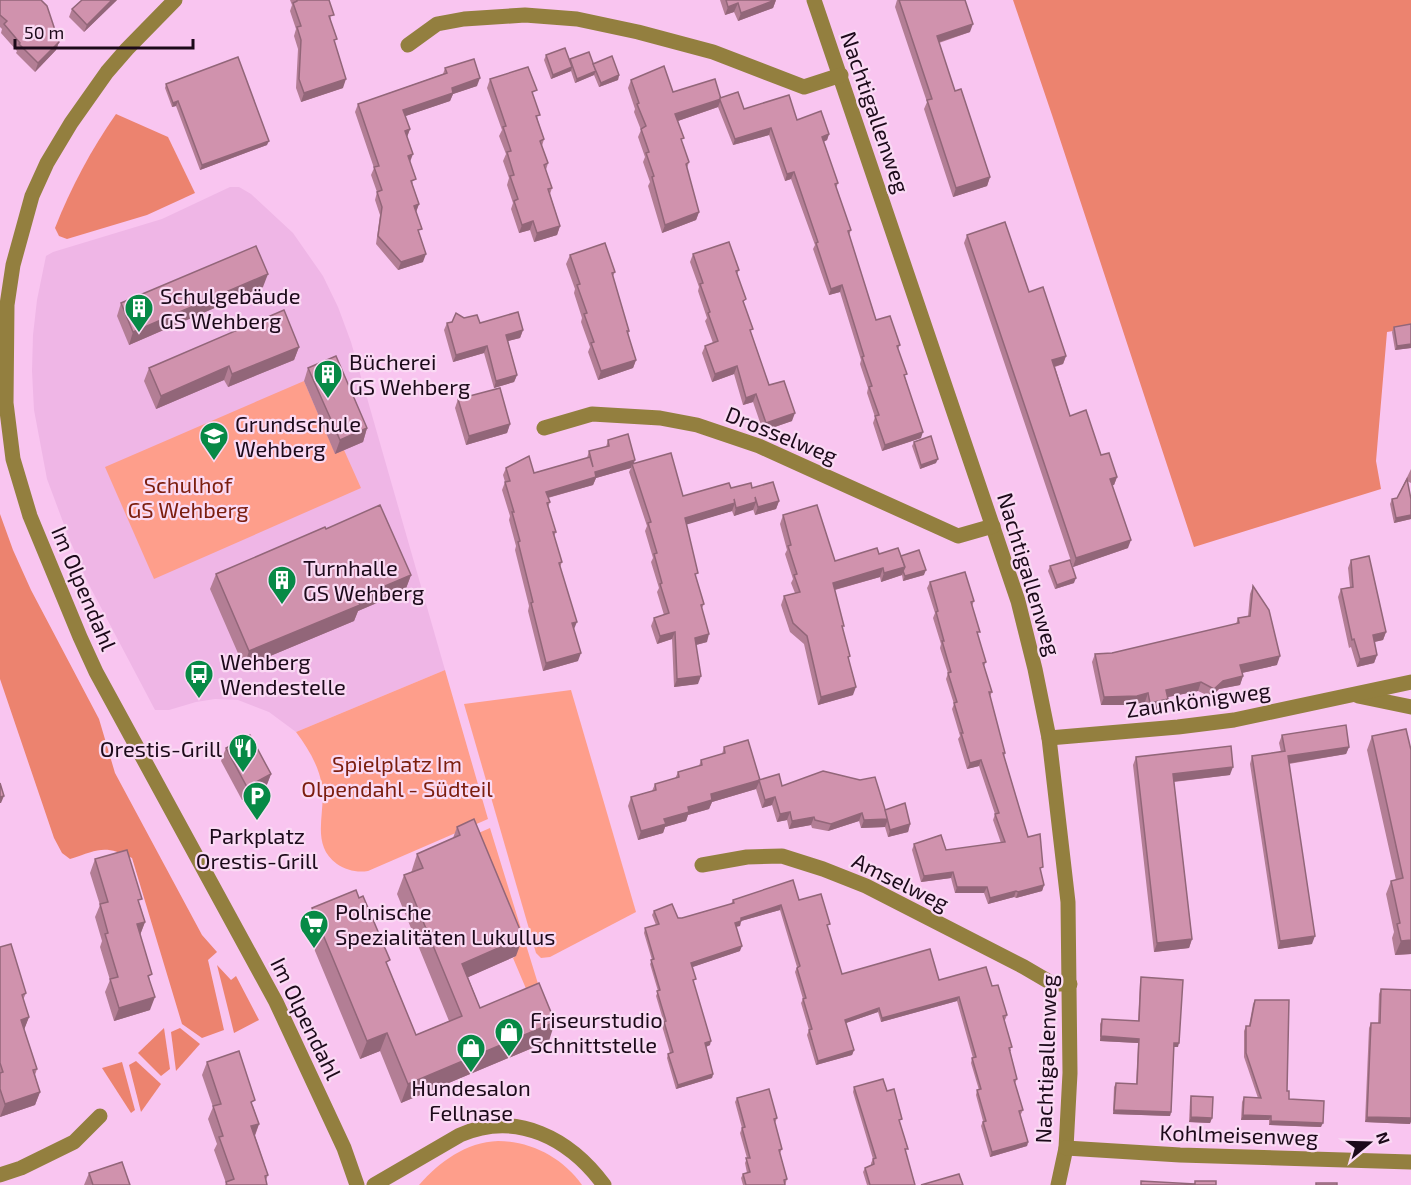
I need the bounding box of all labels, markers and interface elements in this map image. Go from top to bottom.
scale bar [15,12,194,50]
text: 50 m [24,21,64,43]
street label: Nachtigallenweg [836,28,916,196]
place label: Schulgebäude GS Wehberg [160,282,301,333]
building icon: Schulgebäude GS Wehberg [123,292,155,334]
place label: Bücherei GS Wehberg [349,348,470,399]
building icon: Bücherei GS Wehberg [312,358,344,400]
street label: Drosselweg [722,400,842,468]
place label: Grundschule Wehberg [235,410,361,461]
school or university icon: Grundschule Wehberg [198,420,230,462]
park label: Schulhof GS Wehberg [127,471,249,522]
street label: Nachtigallenweg [993,489,1067,659]
street label: Im Olpendahl [47,522,123,655]
place label: Turnhalle GS Wehberg [303,554,424,605]
building icon: Turnhalle GS Wehberg [266,564,298,606]
place label: Wehberg Wendestelle [220,648,346,699]
bus stop icon: Wehberg Wendestelle [183,658,215,700]
street label: Zaunkönigweg [1124,676,1272,722]
restaurant icon: Orestis-Grill [227,732,259,774]
place label: Orestis-Grill [100,735,222,761]
park label: Spielplatz Im Olpendahl - Südteil [301,750,493,801]
parking icon: Parkplatz Orestis-Grill [241,780,273,822]
place label: Parkplatz Orestis-Grill [196,822,319,873]
street label: Amselweg [848,846,954,916]
place label: Polnische Spezialitäten Lukullus [335,898,555,949]
supermarket icon: Polnische Spezialitäten Lukullus [298,908,330,950]
street label: Im Olpendahl [266,953,348,1084]
street label: Nachtigallenweg [1029,974,1061,1144]
place label: Friseurstudio Schnittstelle [530,1006,663,1057]
shop icon: Friseurstudio Schnittstelle [493,1016,525,1058]
shop icon: Hundesalon Fellnase [455,1032,487,1074]
place label: Hundesalon Fellnase [411,1074,531,1125]
north arrow [1339,1113,1399,1173]
street label: Kohlmeisenweg [1159,1118,1319,1150]
text: N [1373,1129,1395,1147]

